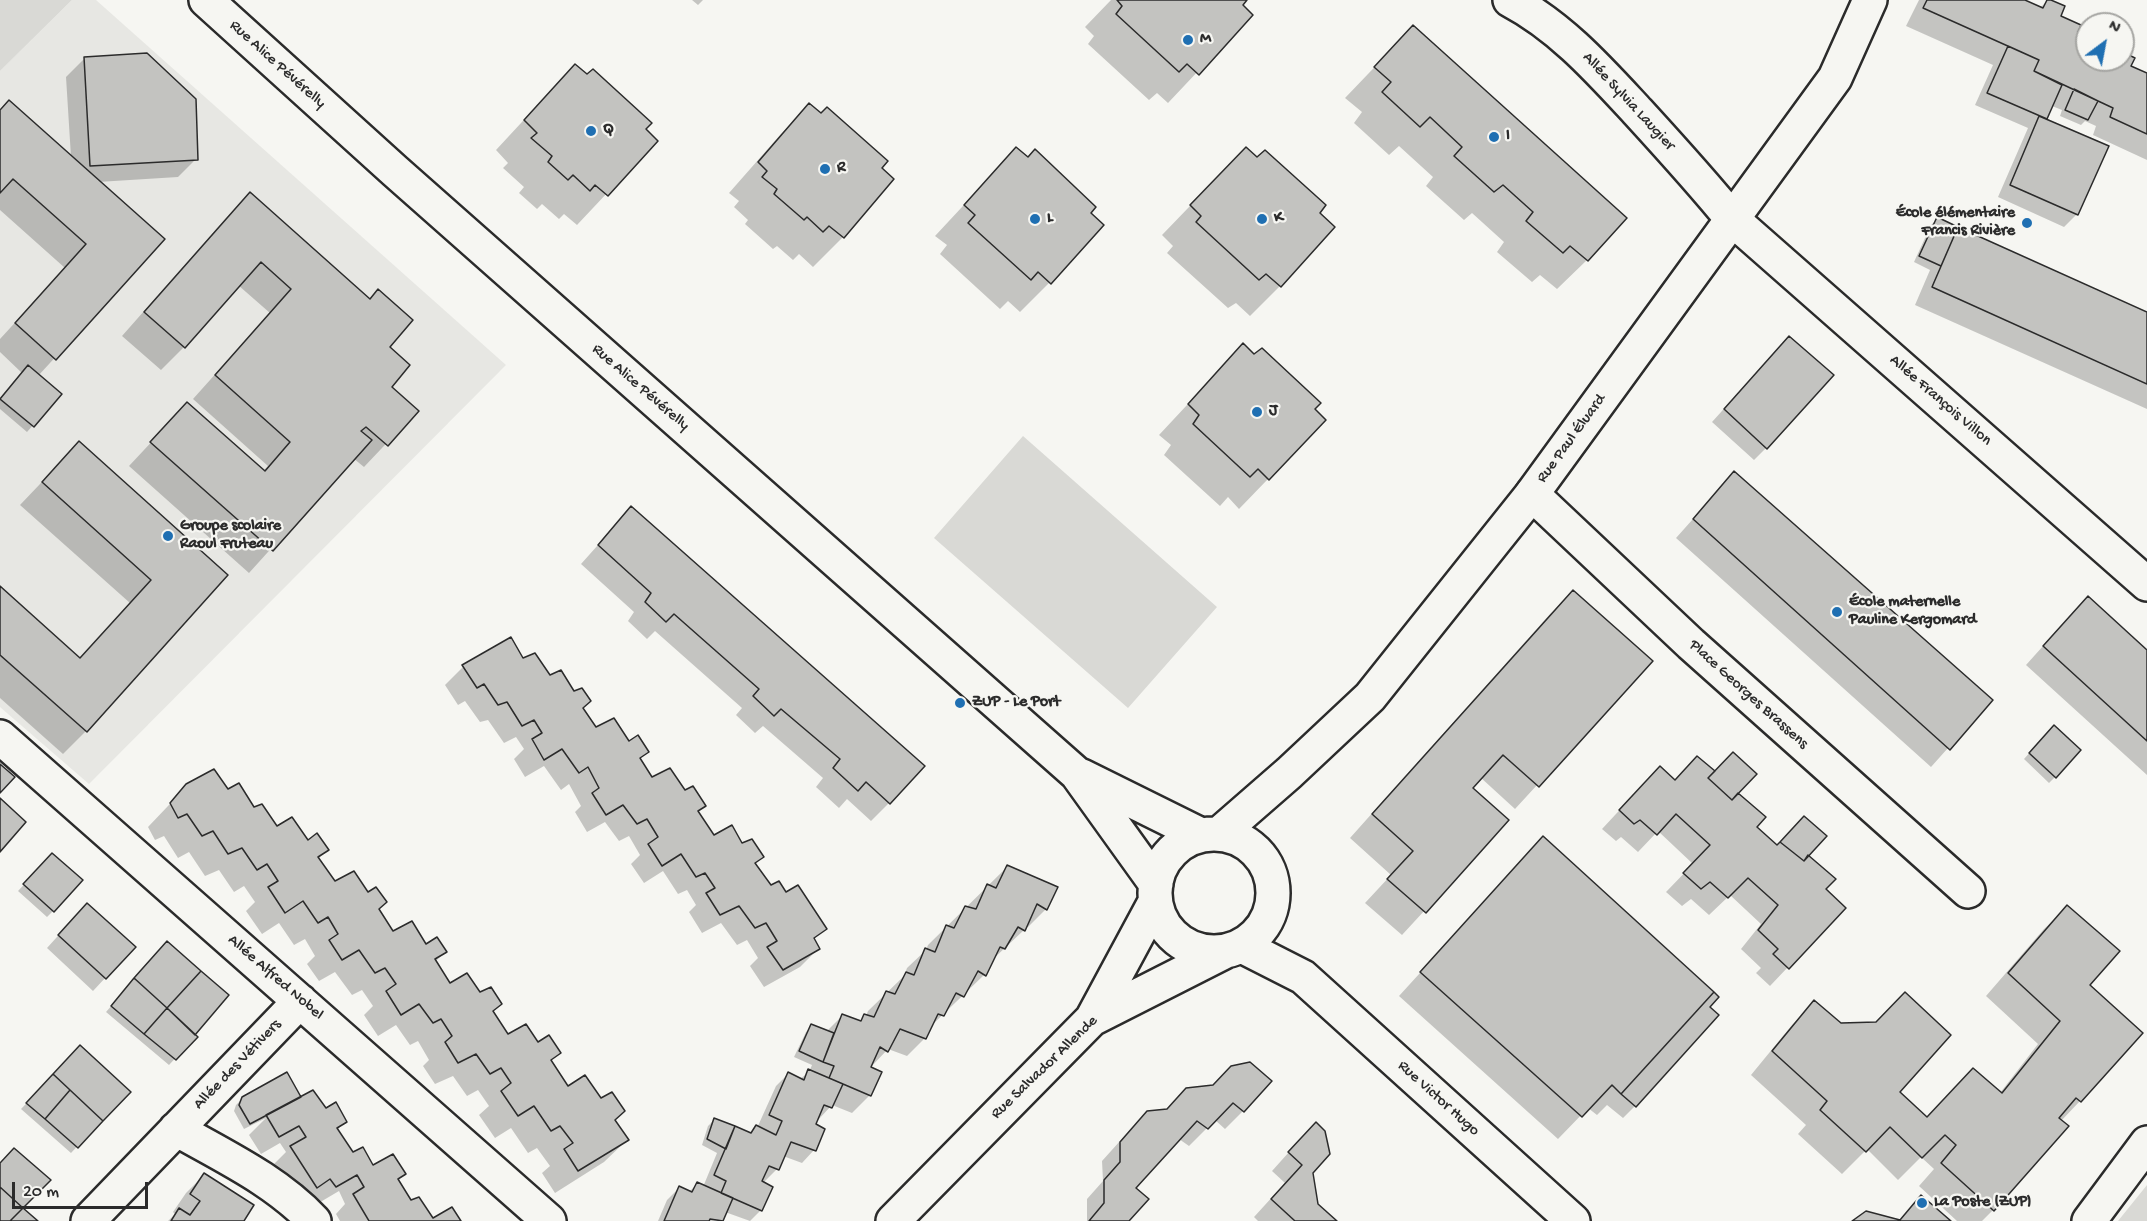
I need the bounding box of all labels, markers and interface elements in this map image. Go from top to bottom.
north arrow [2075,12,2135,72]
street label: Rue Alice Pévérelly [225,17,329,113]
text: N [2104,17,2123,39]
place label: M [1200,30,1211,50]
marker: M [1181,33,1195,47]
street label: Allée Sylvia Laugier [1577,49,1679,155]
place label: Q [603,121,614,141]
marker: Q [584,124,598,138]
place label: I [1506,127,1510,147]
marker: I [1487,130,1501,144]
place label: R [837,159,845,179]
marker: R [818,162,832,176]
place label: École élémentaire Francis Rivière [1896,204,2015,242]
place label: L [1047,209,1053,229]
place label: K [1274,209,1283,229]
marker: L [1028,212,1042,226]
marker: K [1255,212,1269,226]
marker: École élémentaire Francis Rivière [2020,216,2034,230]
street label: Rue Alice Pévérelly [587,340,693,436]
street label: Allée François Villon [1885,351,1995,451]
street label: Rue Paul Éluard [1533,391,1611,487]
place label: J [1269,402,1277,422]
marker: J [1250,405,1264,419]
place label: Groupe scolaire Raoul Fruteau [180,517,281,555]
marker: Groupe scolaire Raoul Fruteau [161,529,175,543]
place label: École maternelle Pauline Kergomard [1849,593,1976,631]
marker: École maternelle Pauline Kergomard [1830,605,1844,619]
street label: Place Georges Brassens [1684,636,1812,754]
place label: ZUP - Le Port [972,693,1060,713]
marker: ZUP - Le Port [953,696,967,710]
street label: Allée Alfred Nobel [223,931,327,1025]
street label: Rue Salvador Allende [988,1012,1102,1124]
street label: Allée des Vétivers [190,1016,286,1114]
street label: Rue Victor Hugo [1393,1057,1483,1141]
scale bar [15,1170,152,1208]
text: 20 m [23,1182,59,1203]
place label: La Poste (ZUP) [1934,1193,2032,1213]
marker: La Poste (ZUP) [1915,1196,1929,1210]

